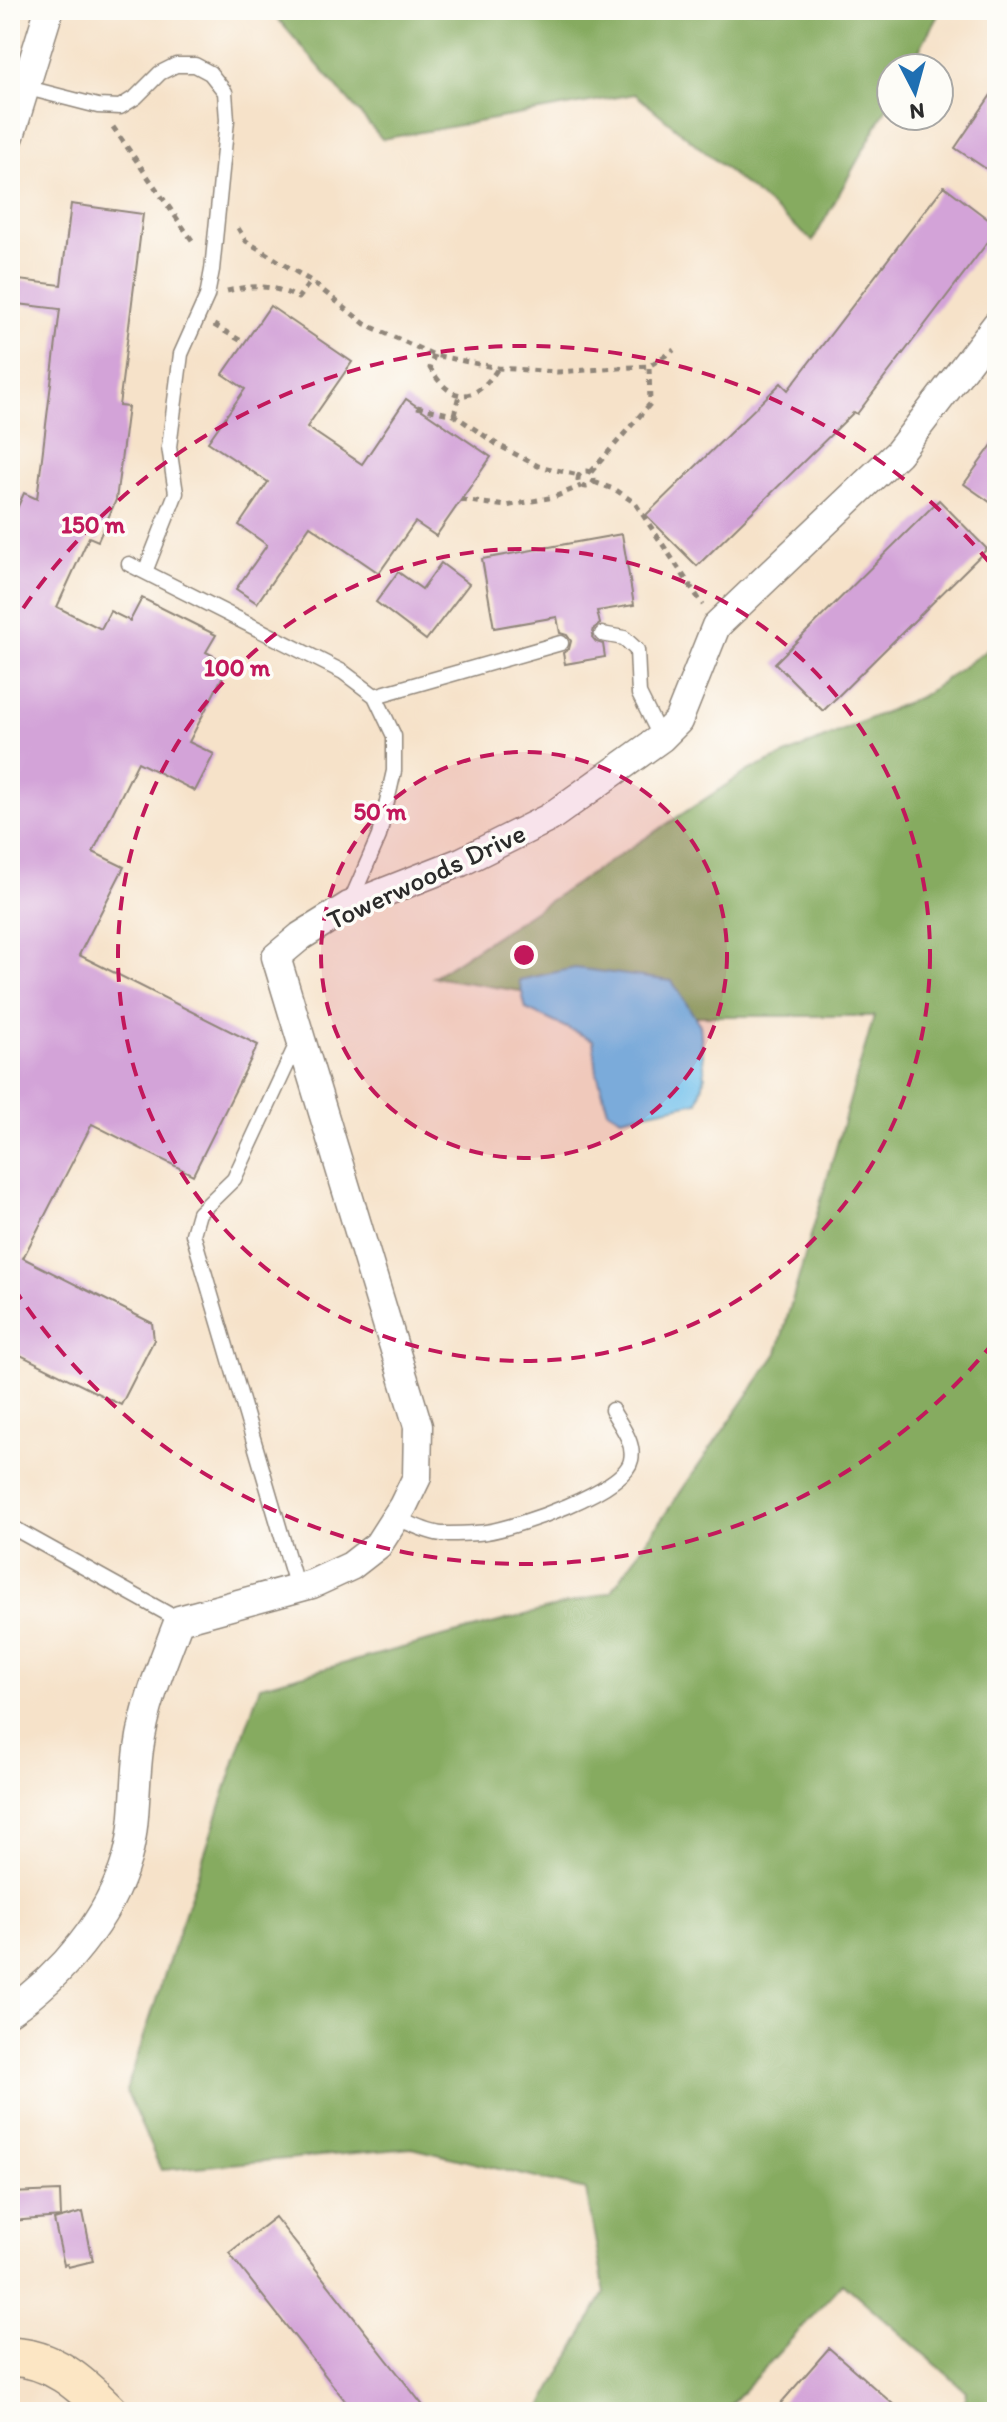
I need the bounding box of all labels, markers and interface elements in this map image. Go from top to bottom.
north arrow [875,52,955,132]
text: N [908,97,926,126]
text: 150 m [61,510,126,539]
text: 100 m [204,653,271,682]
text: 50 m [354,797,407,826]
street label: Towerwoods Drive [321,815,531,937]
centre of rings [510,941,538,969]

